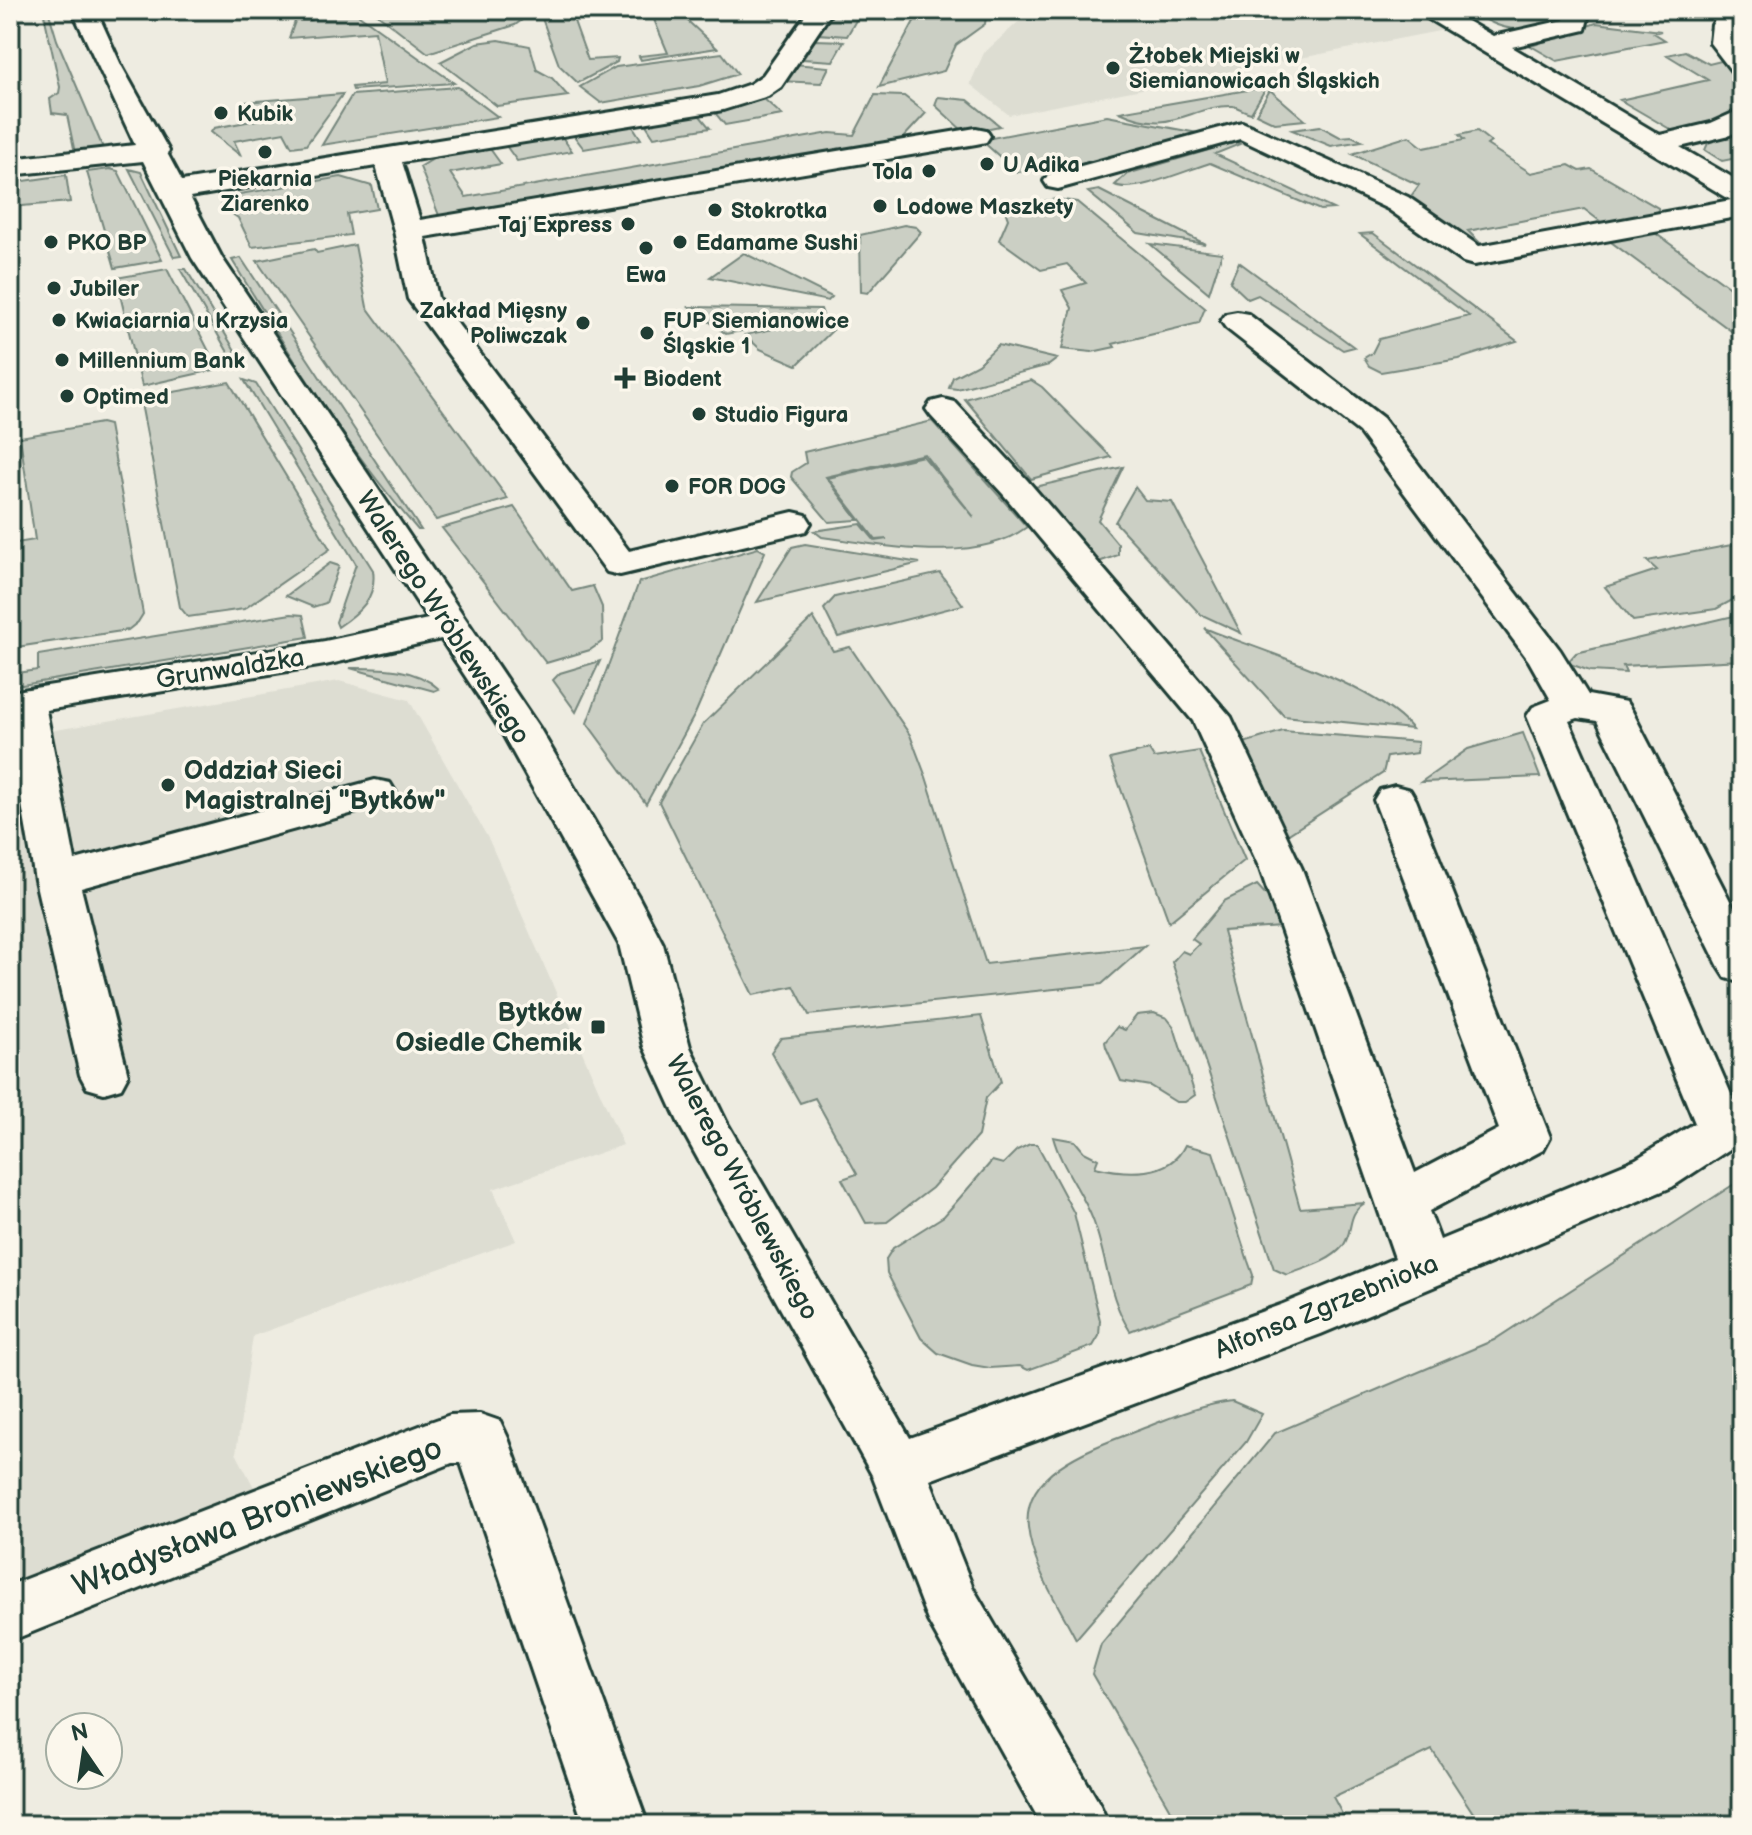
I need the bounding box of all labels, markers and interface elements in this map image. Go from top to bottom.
place label: Żłobek Miejski w Siemianowicach Śląskich [1129,41,1380,95]
marker: Żłobek Miejski w Siemianowicach Śląskich [1104,59,1122,77]
place label: Kubik [237,101,294,128]
marker: Kubik [212,104,230,122]
marker: Piekarnia Ziarenko [256,143,274,161]
place label: U Adika [1003,152,1080,179]
marker: U Adika [978,155,996,173]
place label: Tola [872,159,913,186]
marker: Tola [920,162,938,180]
place label: Piekarnia Ziarenko [218,166,312,218]
place label: Lodowe Maszkety [896,194,1073,221]
marker: Lodowe Maszkety [871,197,889,215]
place label: Stokrotka [731,198,827,225]
marker: Stokrotka [706,201,724,219]
place label: Taj Express [498,212,612,239]
marker: Taj Express [619,215,637,233]
place label: PKO BP [67,230,147,257]
place label: Edamame Sushi [696,230,858,257]
marker: PKO BP [42,233,60,251]
marker: Edamame Sushi [671,233,689,251]
marker: Ewa [637,239,655,257]
place label: Ewa [626,262,666,289]
place label: Jubiler [70,276,139,303]
marker: Jubiler [45,279,63,297]
place label: Zakład Mięsny Poliwczak [420,298,567,350]
place label: Kwiaciarnia u Krzysia [75,308,288,335]
place label: FUP Siemianowice Śląskie 1 [663,308,849,360]
marker: Kwiaciarnia u Krzysia [50,311,68,329]
marker: Zakład Mięsny Poliwczak [574,314,592,332]
marker: FUP Siemianowice Śląskie 1 [638,324,656,342]
place label: Millennium Bank [78,348,245,375]
marker: Millennium Bank [53,351,71,369]
place label: Biodent [643,366,722,393]
marker: Biodent [614,367,636,389]
place label: Optimed [83,384,169,411]
marker: Optimed [58,387,76,405]
place label: Studio Figura [715,402,848,429]
marker: Studio Figura [690,405,708,423]
place label: FOR DOG [688,474,786,501]
marker: FOR DOG [663,477,681,495]
street label: Walerego Wróblewskiego [349,485,536,750]
street label: Grunwaldzka [154,642,307,697]
place label: Oddział Sieci Magistralnej "Bytków" [184,756,446,817]
marker: Oddział Sieci Magistralnej "Bytków" [159,776,177,794]
place label: Bytków Osiedle Chemik [395,998,582,1059]
marker: Bytków Osiedle Chemik [589,1018,607,1036]
street label: Walerego Wróblewskiego [659,1050,825,1325]
street label: Alfonsa Zgrzebnioka [1210,1248,1443,1366]
street label: Władysława Broniewskiego [67,1429,448,1606]
north arrow [44,1711,124,1791]
text: N [69,1718,91,1748]

